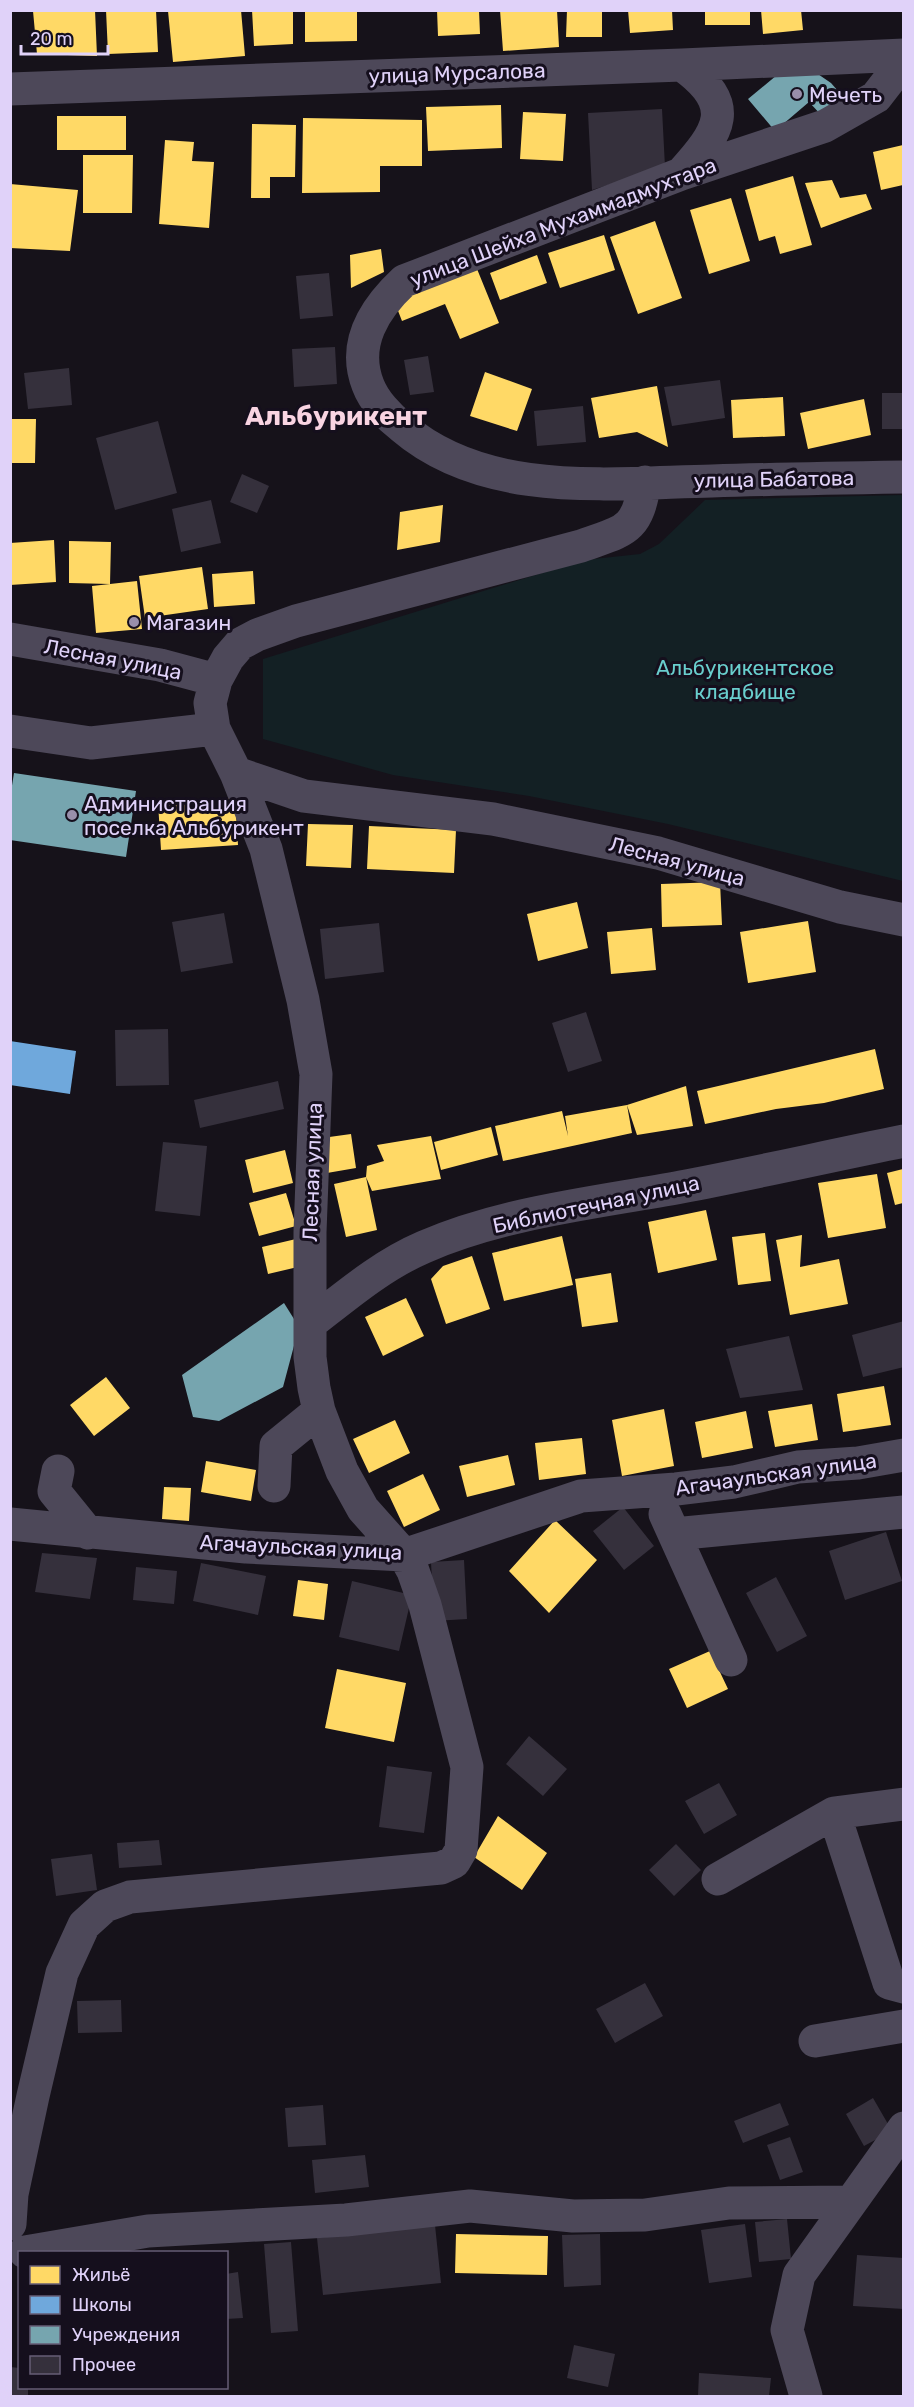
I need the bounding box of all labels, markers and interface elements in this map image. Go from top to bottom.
scale bar [21,18,108,56]
text: 20 m [30,28,72,50]
street label: улица Мурсалова [368,57,546,89]
place label: Мечеть [809,82,882,107]
marker: Мечеть [790,87,804,101]
street label: улица Шейха Мухаммадмухтара [406,152,720,292]
district label: Альбурикент [245,400,427,432]
street label: улица Бабатова [694,465,854,493]
place label: Магазин [146,610,231,635]
marker: Магазин [127,615,141,629]
street label: Лесная улица [42,633,184,685]
park label: Альбурикентское кладбище [656,655,834,704]
place label: Администрация поселка Альбурикент [84,791,304,840]
marker: Администрация поселка Альбурикент [65,808,79,822]
street label: Лесная улица [606,831,748,891]
street label: Лесная улица [297,1102,327,1242]
street label: Библиотечная улица [490,1170,702,1238]
street label: Агачаульская улица [674,1448,878,1500]
street label: Агачаульская улица [199,1529,403,1565]
legend [18,2251,228,2389]
text: Жильё [72,2264,130,2286]
text: Школы [72,2294,132,2316]
text: Учреждения [72,2324,180,2346]
text: Прочее [72,2354,136,2376]

